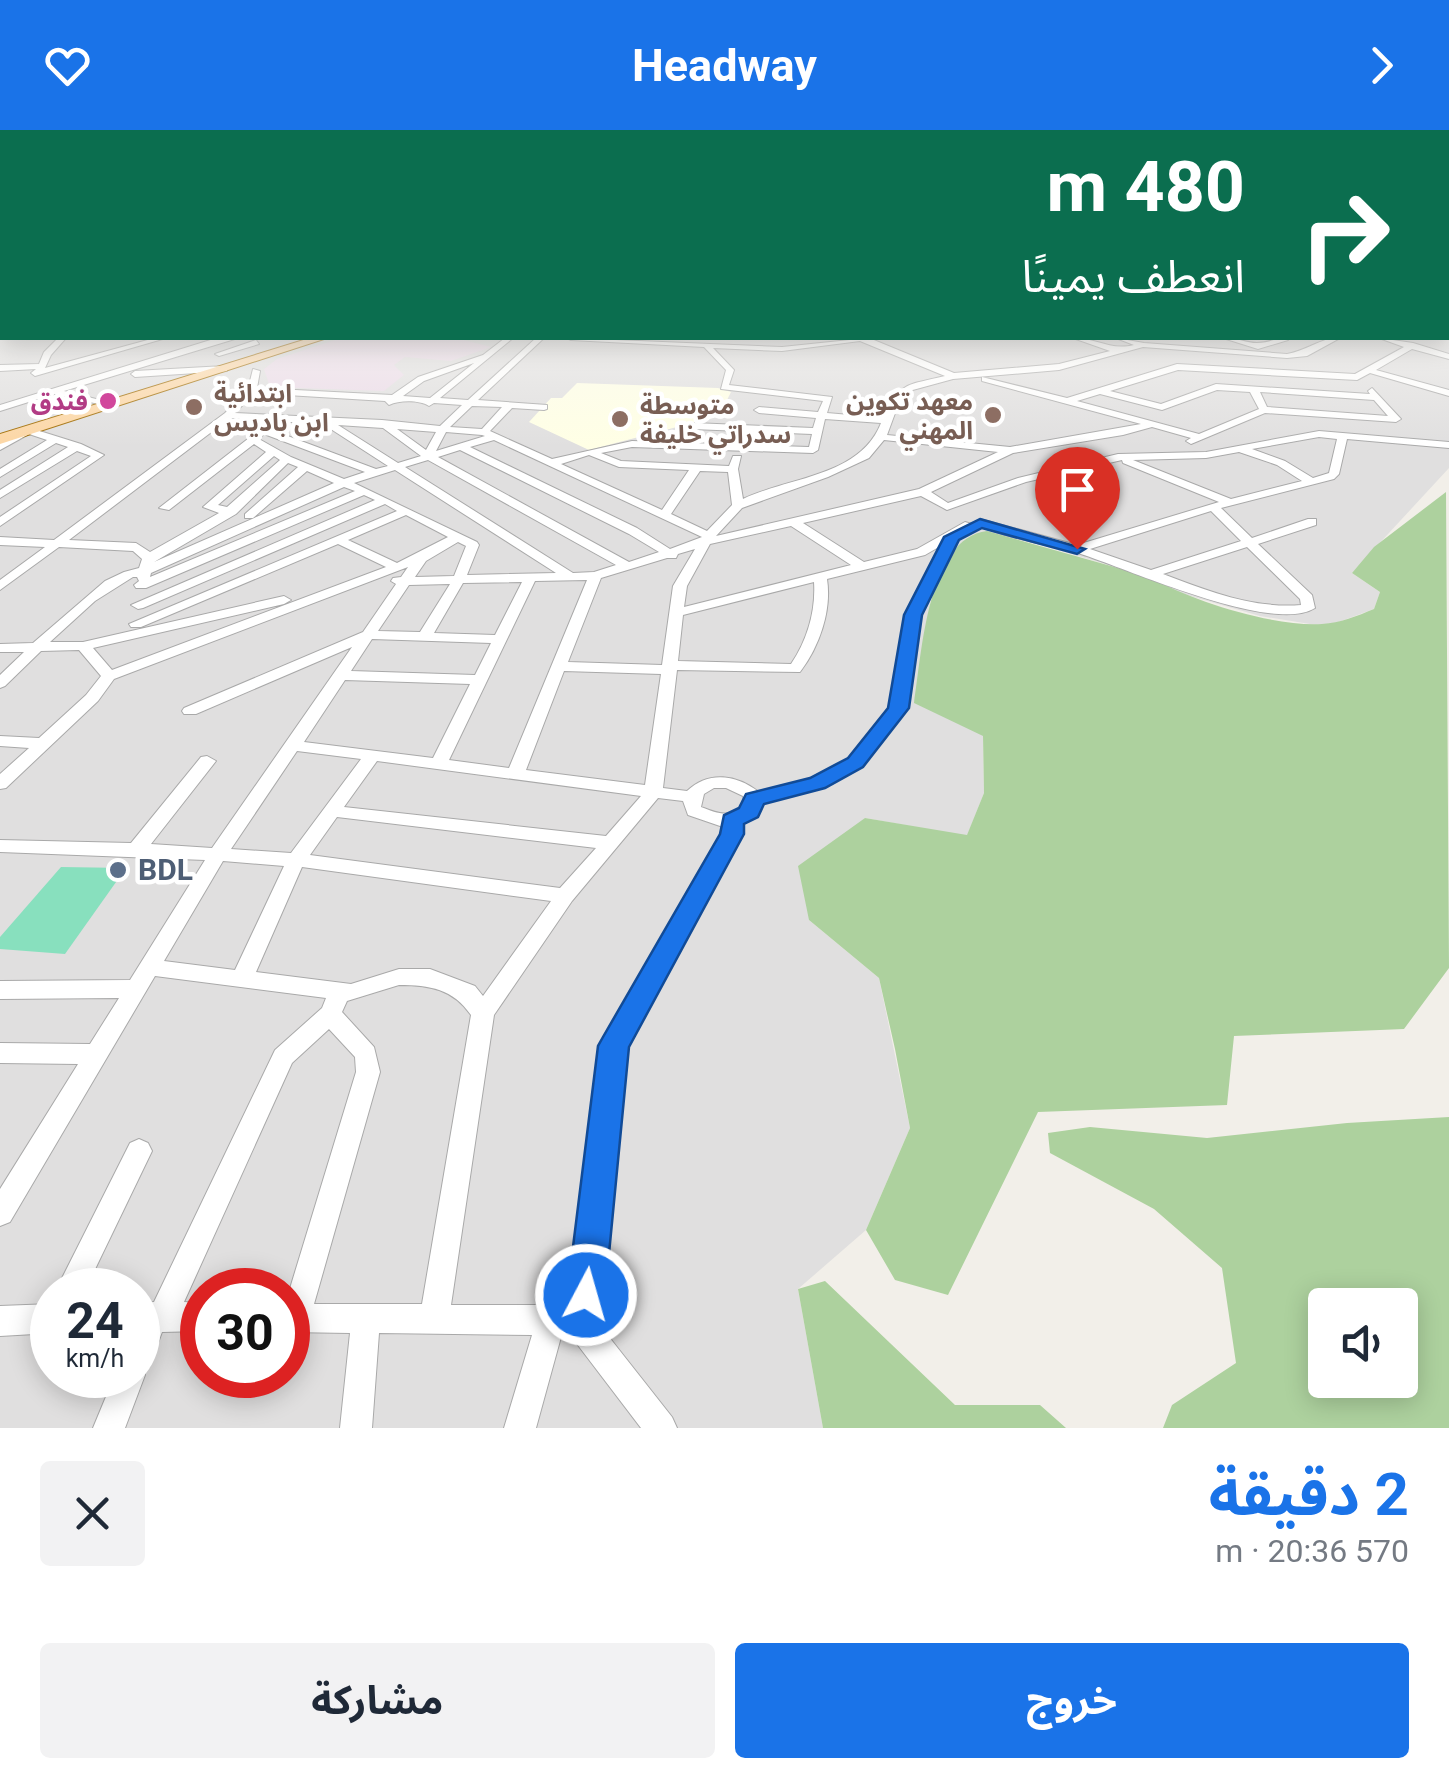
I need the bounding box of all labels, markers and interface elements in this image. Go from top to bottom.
icon: heart [40,38,95,93]
icon: forward [1354,38,1409,93]
text: Headway [632,39,817,92]
text: 480 m [1046,146,1245,228]
icon: right [1280,170,1410,300]
text: انعطف يمينًا [1021,250,1245,303]
place label: ابتدائية ابن باديس [214,379,329,437]
place label: فندق [31,387,88,416]
place label: معهد تكوين المهني [846,387,973,451]
marker: فندق [97,390,119,412]
place label: متوسطة سدراتي خليفة [640,391,791,455]
marker: ابتدائية ابن باديس [183,396,205,418]
marker: معهد تكوين المهني [982,404,1004,426]
marker: متوسطة سدراتي خليفة [609,408,631,430]
pin [1035,447,1120,550]
icon: arrive [1050,462,1105,517]
place label: BDL [138,852,193,887]
marker: BDL [107,859,129,881]
position arrow [534,1243,638,1347]
speed limit sign: 30 [180,1268,310,1398]
map controls [1308,1288,1418,1398]
button: sound [1308,1288,1418,1398]
text: 24 [66,1292,124,1350]
text: km/h [66,1344,124,1373]
text: 2 دقيقة [1209,1459,1409,1530]
button: close [40,1461,145,1566]
text: 570 m · 20:36 [1215,1532,1409,1570]
button: مشاركة [40,1643,715,1758]
button: خروج [735,1643,1409,1758]

